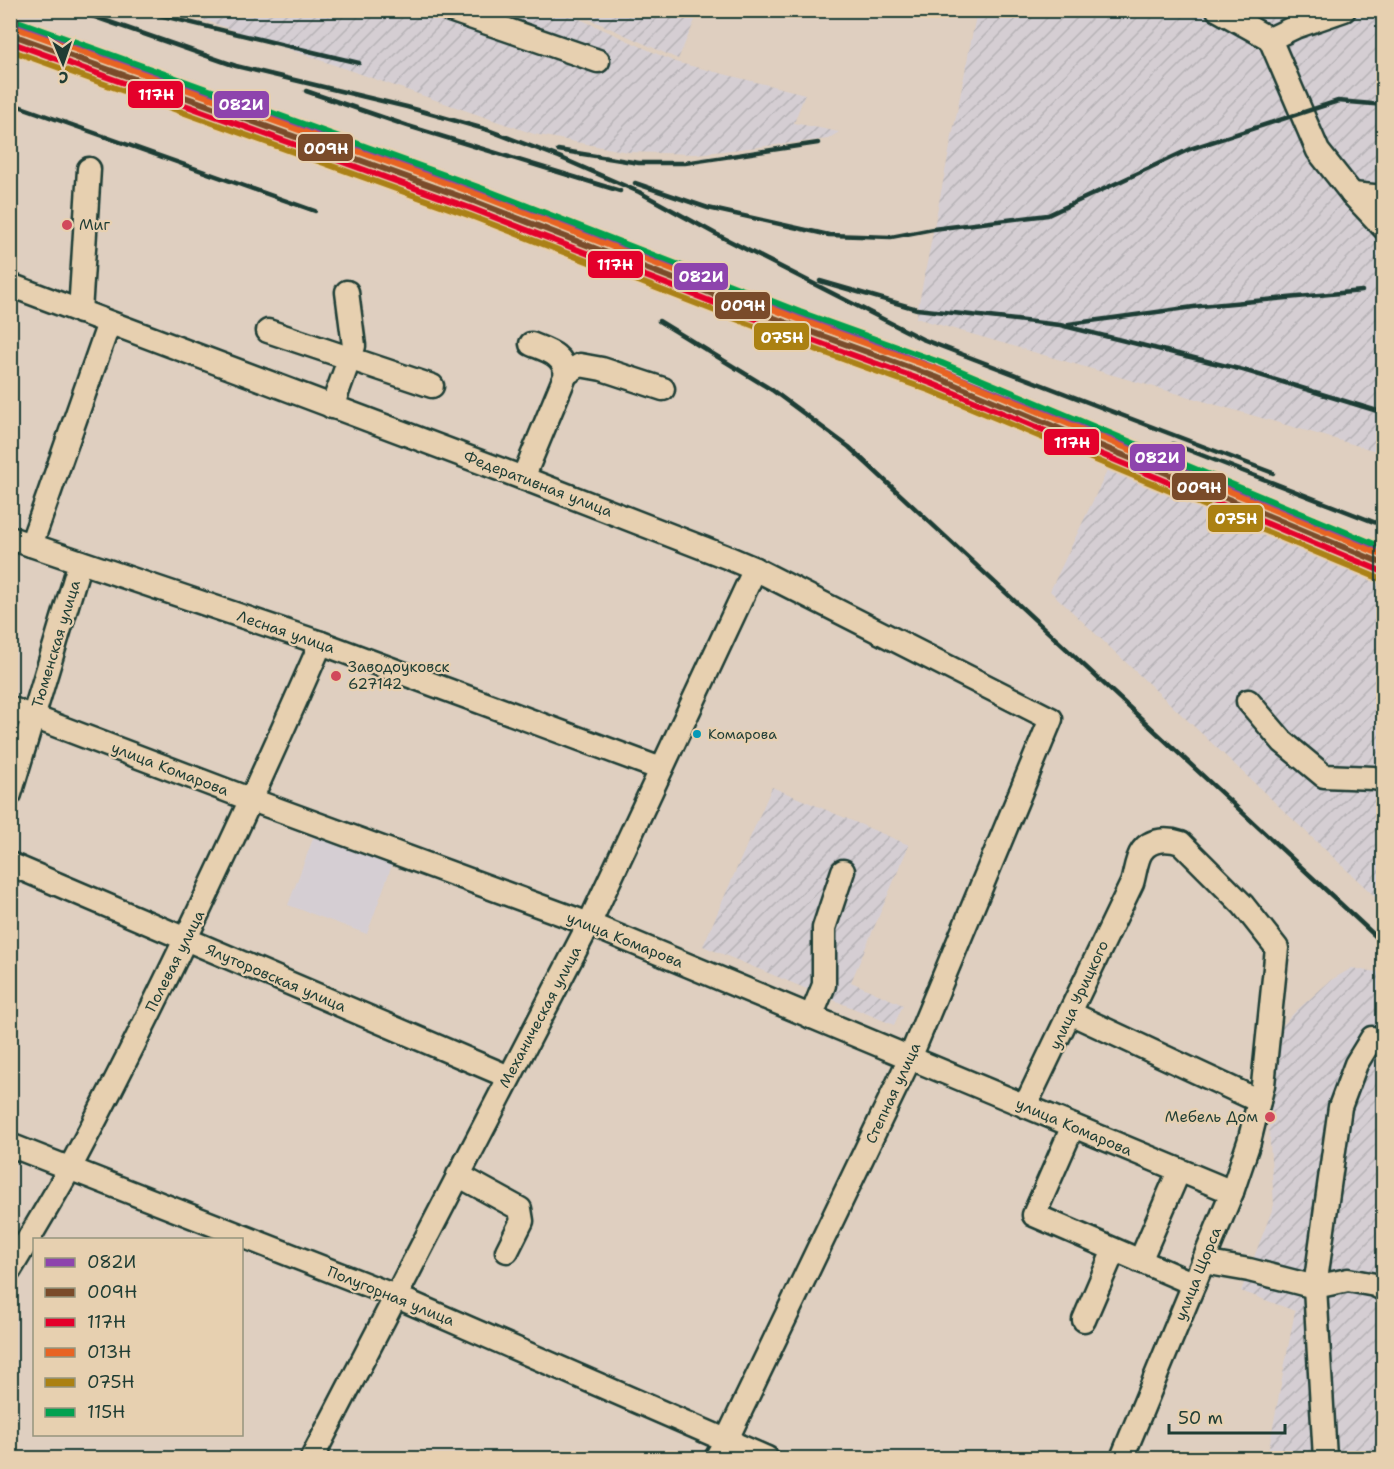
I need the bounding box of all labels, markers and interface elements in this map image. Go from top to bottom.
north arrow [33,33,93,93]
text: С [58,67,69,88]
line badge: 117Н [127,80,184,109]
text: 117Н [138,84,174,105]
line badge: 082И [213,90,270,119]
text: 082И [218,94,264,115]
line badge: 009Н [297,133,354,162]
text: 009Н [304,138,348,159]
place label: Миг [79,215,110,235]
marker: Миг [60,218,74,232]
line badge: 117Н [587,250,644,279]
text: 117Н [597,254,633,275]
line badge: 082И [673,262,729,291]
text: 082И [678,266,724,287]
line badge: 009Н [714,291,771,320]
text: 009Н [721,295,765,316]
line badge: 075Н [753,322,810,351]
text: 075Н [760,327,804,348]
line badge: 117Н [1043,428,1100,456]
text: 117Н [1054,432,1090,453]
line badge: 082И [1129,443,1186,472]
street label: Федеративная улица [461,446,616,522]
text: 082И [1134,447,1180,468]
line badge: 009Н [1171,472,1227,501]
text: 009Н [1177,477,1221,498]
line badge: 075Н [1207,504,1264,533]
text: 075Н [1214,508,1258,529]
street label: Тюменская улица [27,577,85,710]
street label: Лесная улица [234,606,338,658]
place label: Заводоуковск 627142 [348,657,450,694]
marker: Заводоуковск 627142 [329,669,343,683]
place label: Комарова [708,725,777,743]
marker: Комарова [691,728,703,740]
street label: улица Комарова [108,737,232,801]
street label: Полевая улица [141,906,209,1015]
street label: улица Комарова [564,907,687,973]
street label: улица Урицкого [1045,937,1113,1053]
street label: Ялуторовская улица [203,939,350,1017]
street label: Механическая улица [494,942,586,1091]
street label: Степная улица [861,1039,925,1147]
street label: улица Комарова [1013,1094,1136,1161]
place label: Мебель Дом [1165,1107,1258,1127]
marker: Мебель Дом [1263,1110,1277,1124]
street label: улица Щорса [1170,1224,1226,1324]
legend [33,1238,243,1436]
text: 082И [87,1250,136,1274]
street label: Полугорная улица [324,1261,458,1331]
text: 009Н [87,1280,137,1304]
text: 117Н [87,1310,126,1334]
text: 013Н [87,1340,132,1364]
text: 075Н [87,1370,135,1394]
scale bar [1169,1397,1284,1435]
text: 115Н [87,1400,125,1424]
text: 50 m [1178,1406,1223,1430]

